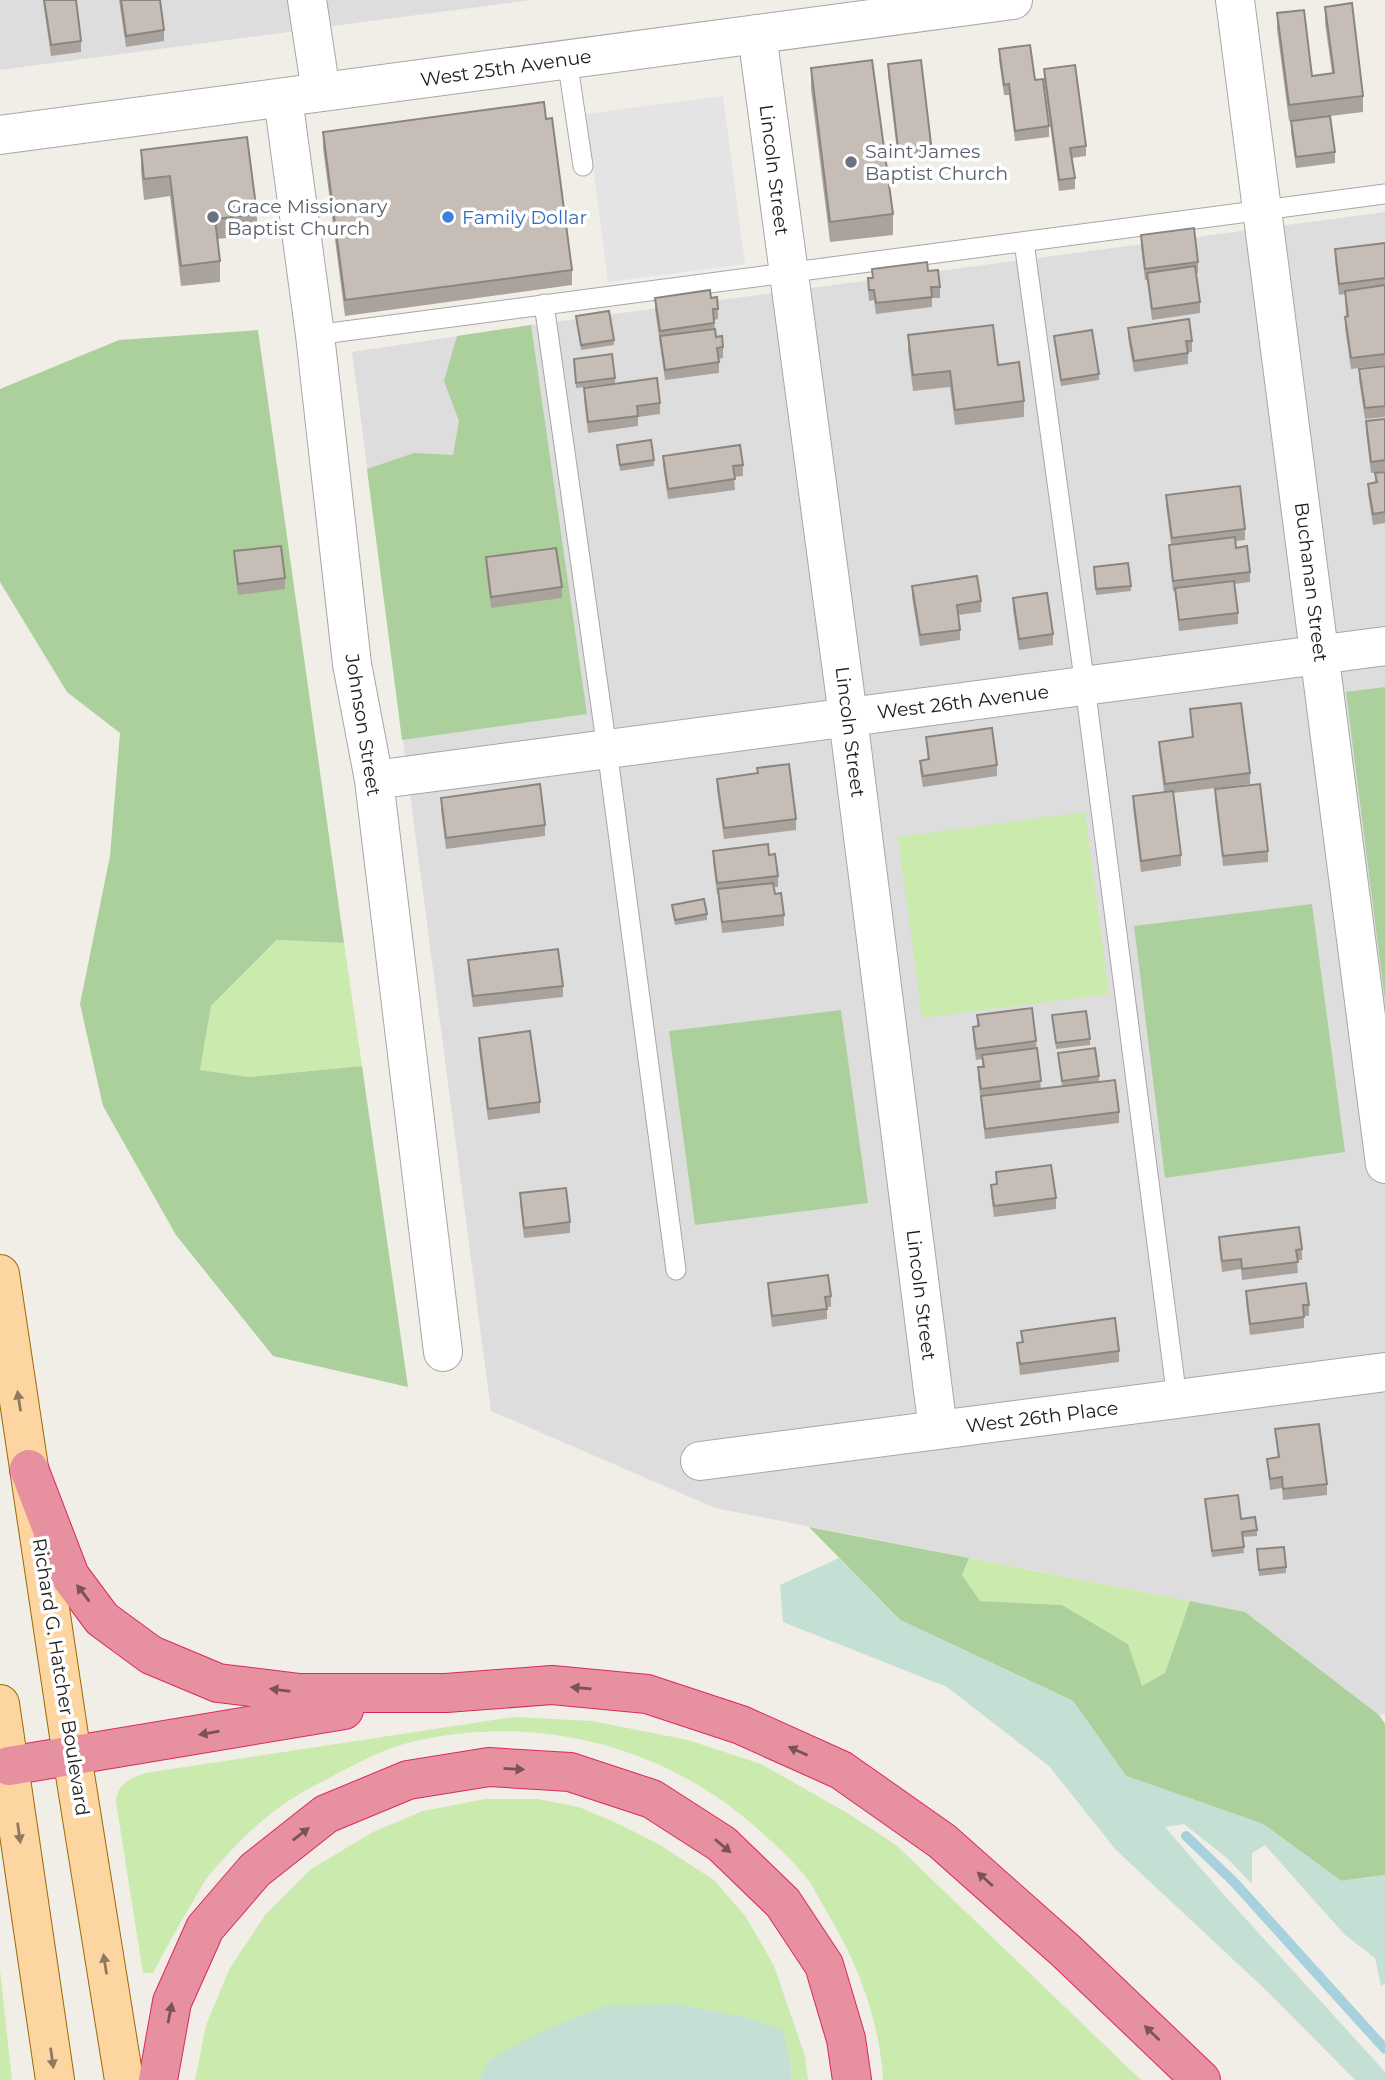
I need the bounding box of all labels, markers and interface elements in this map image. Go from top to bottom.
street label: West 25th Avenue [419,45,593,91]
street label: Lincoln Street [755,103,793,237]
place label: Saint James Baptist Church [865,140,1008,185]
marker: Saint James Baptist Church [843,154,859,170]
place label: Grace Missionary Baptist Church [227,195,388,240]
place label: Family Dollar [462,206,587,229]
marker: Grace Missionary Baptist Church [205,209,221,225]
marker: Family Dollar [440,209,456,225]
street label: Buchanan Street [1290,501,1332,664]
street label: Johnson Street [340,651,386,798]
street label: Lincoln Street [831,665,869,799]
street label: West 26th Avenue [876,680,1050,724]
street label: Lincoln Street [902,1228,940,1362]
one-way arrow [13,1390,24,1412]
street label: West 26th Place [964,1396,1120,1438]
street label: Richard G. Hatcher Boulevard [28,1537,94,1817]
one-way arrow [76,1584,90,1602]
one-way arrow [570,1682,592,1693]
one-way arrow [268,1685,290,1696]
one-way arrow [198,1728,220,1739]
one-way arrow [788,1745,808,1757]
one-way arrow [504,1763,526,1774]
one-way arrow [14,1822,25,1844]
one-way arrow [292,1826,310,1841]
one-way arrow [714,1838,732,1854]
one-way arrow [977,1871,994,1887]
one-way arrow [99,1953,110,1975]
one-way arrow [165,2002,176,2024]
one-way arrow [1144,2025,1161,2041]
one-way arrow [47,2047,58,2069]

